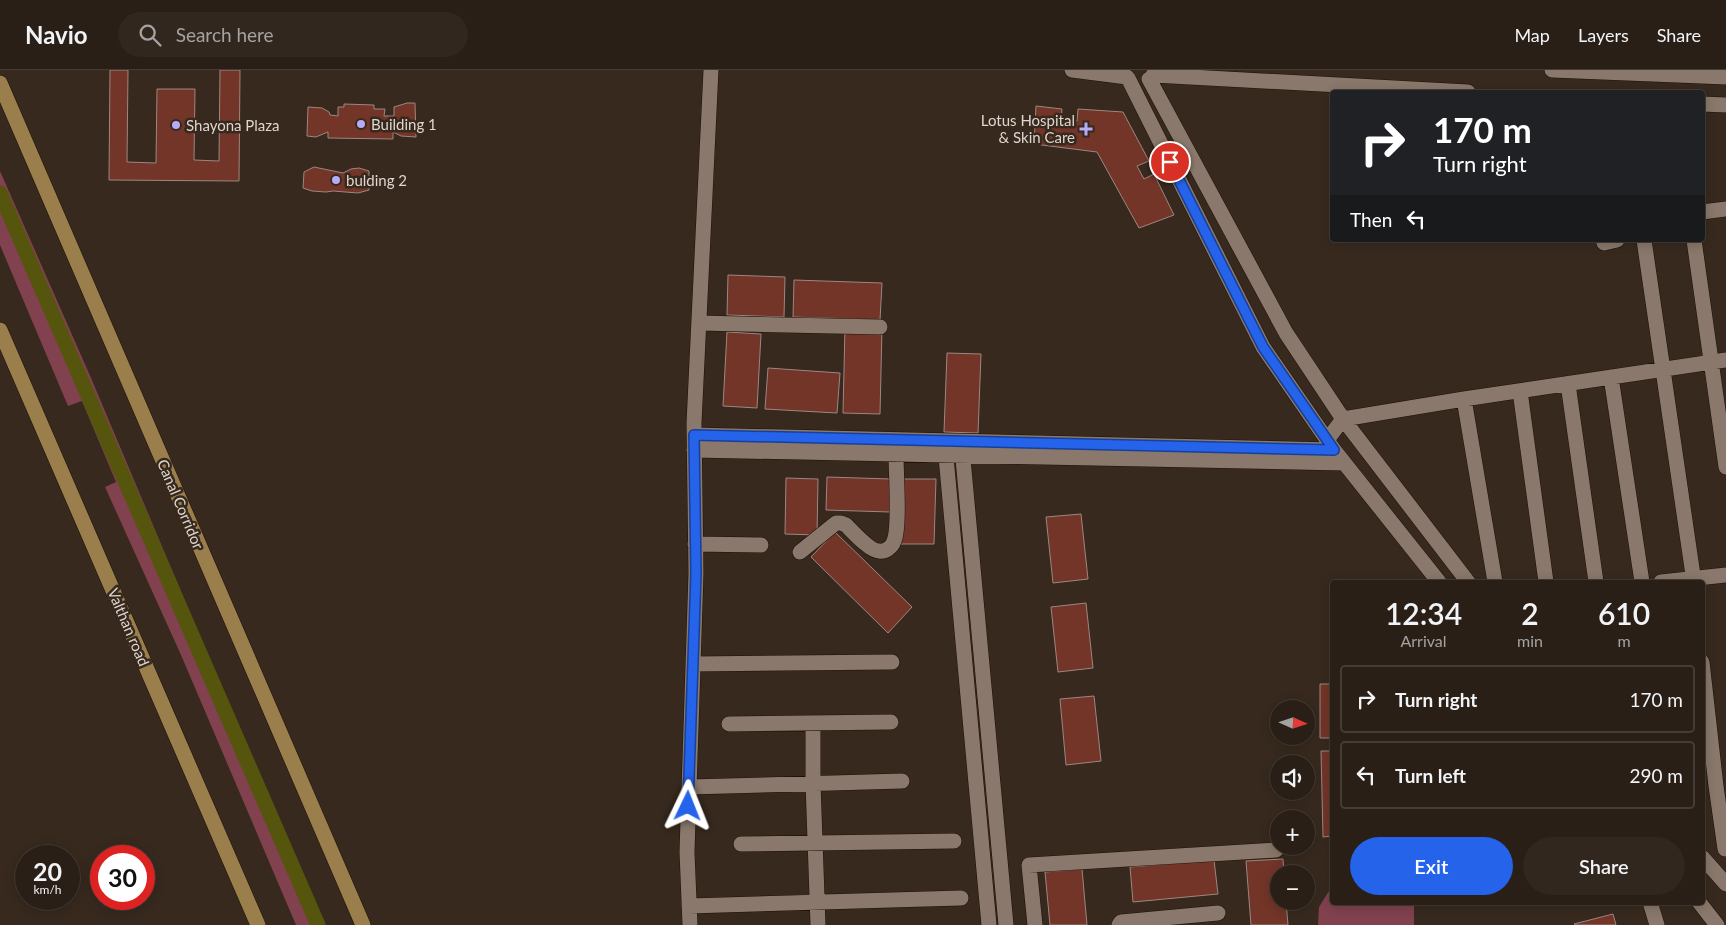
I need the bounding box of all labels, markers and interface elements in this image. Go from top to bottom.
search box [118,12,468,57]
text: Navio [25,20,88,49]
icon: search [136,21,164,49]
text: Search here [176,23,274,46]
text: Map [1514,24,1550,46]
text: Layers [1578,24,1629,46]
text: Share [1657,24,1701,46]
text: 170 m [1433,108,1532,150]
icon: right [1350,110,1415,175]
place label: Lotus Hospital & Skin Care [981,111,1075,146]
place label: Building 1 [371,115,437,133]
place label: Shayona Plaza [186,116,280,134]
marker: Building 1 [355,118,367,130]
marker: Shayona Plaza [170,119,182,131]
marker: Lotus Hospital & Skin Care [1079,122,1093,136]
pin [1149,141,1191,183]
icon: arrive [1156,148,1184,176]
text: Turn right [1433,150,1527,177]
place label: bulding 2 [346,171,407,189]
marker: bulding 2 [330,174,342,186]
icon: left [1402,205,1430,233]
text: Then [1350,208,1392,231]
street label: Canal Corridor [154,456,208,552]
street label: Valthan road [105,585,153,669]
text: 12:34 [1385,595,1462,631]
text: 2 [1521,595,1539,631]
text: 610 [1598,595,1650,631]
text: Arrival [1400,631,1447,650]
text: min [1517,631,1543,650]
text: m [1617,631,1631,650]
icon: right [1352,685,1380,713]
text: Turn right [1395,688,1477,711]
text: 170 m [1629,688,1683,711]
north arrow [1270,700,1315,745]
map controls [1270,700,1315,910]
button: sound [1270,755,1315,800]
icon: left [1352,761,1380,789]
text: Turn left [1395,764,1466,787]
text: 290 m [1629,764,1683,787]
position arrow [661,779,713,831]
button: + [1270,810,1315,855]
button: Exit [1350,837,1513,895]
button: Share [1523,837,1685,895]
speed limit sign: 30 [90,845,155,910]
text: 20 [33,856,62,886]
button: − [1270,865,1315,910]
text: km/h [33,882,62,897]

